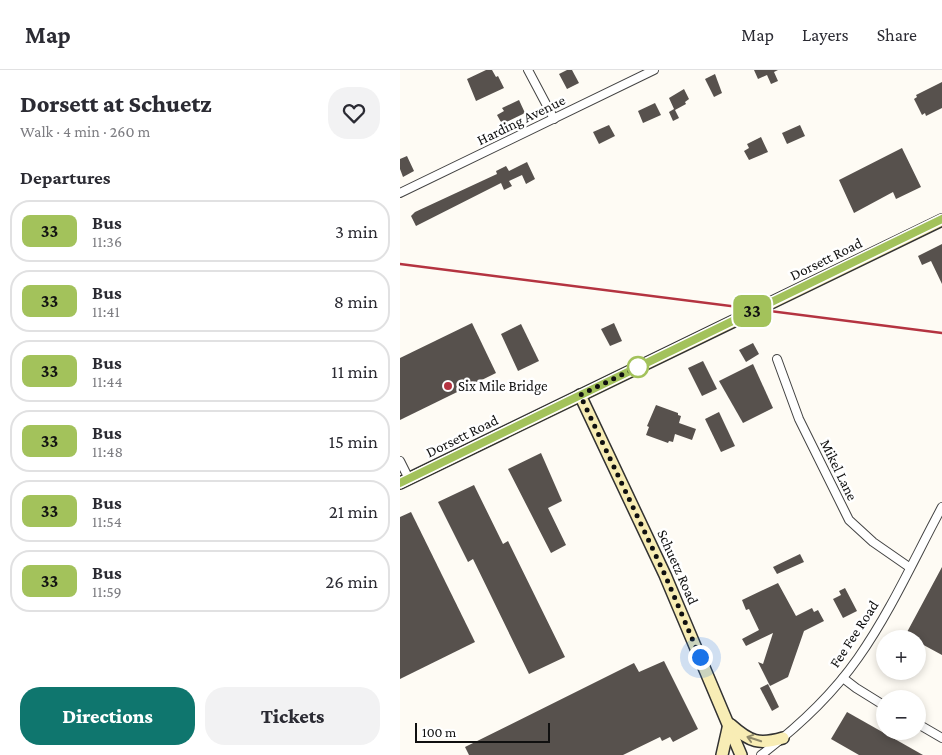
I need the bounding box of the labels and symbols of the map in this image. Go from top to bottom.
street label: Harding Avenue [474,92,568,149]
street label: Dorsett Road [787,235,865,283]
line badge: 33 [730,295,774,327]
unlabelled marker [627,356,649,378]
place label: Six Mile Bridge [458,378,548,395]
marker: Six Mile Bridge [442,380,454,392]
street label: Dorsett Road [423,412,501,460]
street label: Mikel Lane [817,437,861,503]
street label: Schuetz Road [654,527,702,607]
street label: Fee Fee Road [826,597,882,670]
your location [688,645,713,670]
scale bar [415,720,550,743]
one-way arrow [746,734,762,744]

